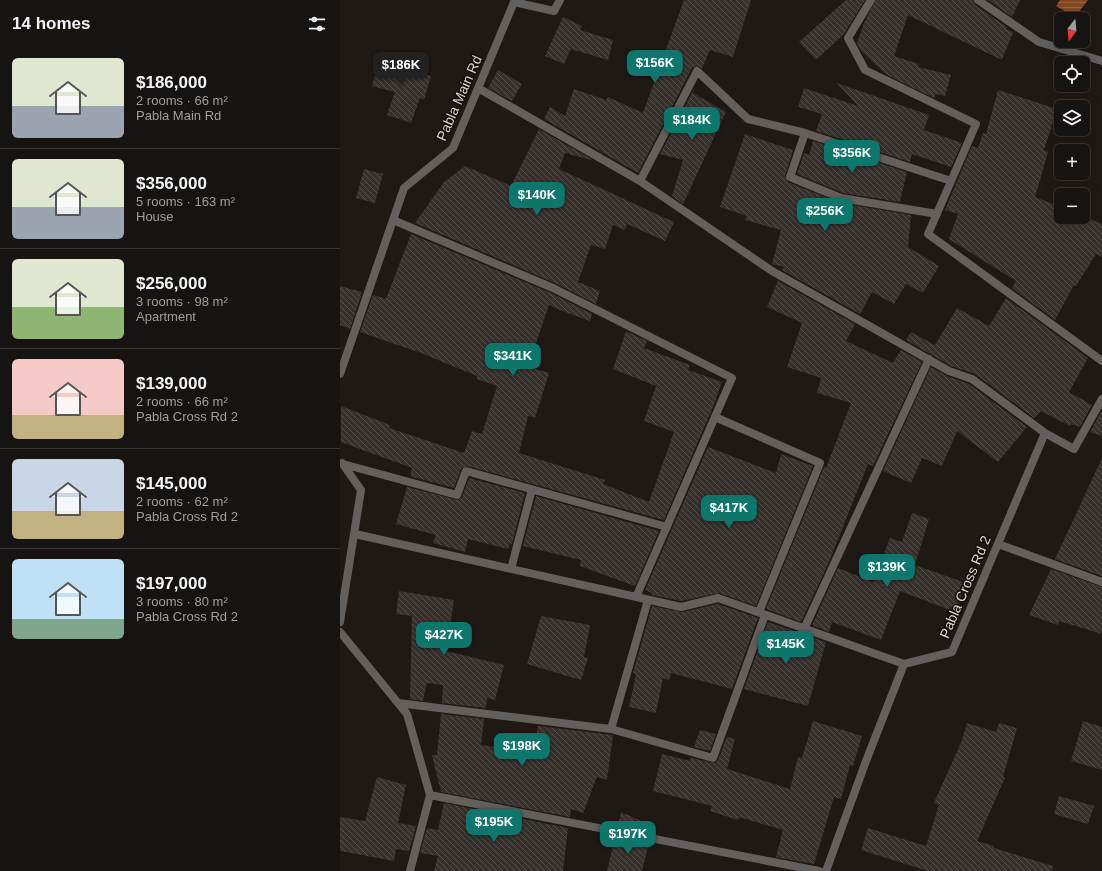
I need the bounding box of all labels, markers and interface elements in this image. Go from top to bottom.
north arrow [1054,12,1090,48]
map controls [1054,12,1090,224]
icon: filters [306,13,328,35]
text: 14 homes [12,14,90,33]
pin: $156K [627,50,683,84]
pin: $186K [373,52,429,86]
street label: Pabla Main Rd [433,53,485,143]
text: $156K [636,55,674,70]
button: locate [1054,56,1090,92]
text: $186K [382,57,420,72]
text: $186,000 [136,73,207,92]
icon: home [44,74,92,122]
text: 2 rooms · 66 m² [136,93,228,108]
button: layers [1054,100,1090,136]
pin: $184K [664,107,720,141]
text: Pabla Main Rd [136,108,221,123]
text: $184K [673,112,711,127]
pin: $356K [824,140,880,174]
button: + [1054,144,1090,180]
text: $356K [833,145,871,160]
text: $356,000 [136,174,207,193]
icon: home [44,175,92,223]
pin: $140K [509,182,565,216]
text: $140K [518,187,556,202]
button: − [1054,188,1090,224]
text: 5 rooms · 163 m² [136,194,235,209]
pin: $256K [797,198,853,232]
text: $256K [806,203,844,218]
text: House [136,209,174,224]
text: $256,000 [136,274,207,293]
icon: home [44,275,92,323]
text: 3 rooms · 98 m² [136,294,228,309]
text: Apartment [136,309,196,324]
pin: $341K [485,343,541,377]
text: $341K [494,348,532,363]
text: $139,000 [136,374,207,393]
icon: home [44,375,92,423]
text: 2 rooms · 66 m² [136,394,228,409]
text: Pabla Cross Rd 2 [136,409,238,424]
text: $145,000 [136,474,207,493]
icon: home [44,475,92,523]
text: 2 rooms · 62 m² [136,494,228,509]
pin: $417K [701,495,757,529]
text: $417K [710,500,748,515]
text: Pabla Cross Rd 2 [136,509,238,524]
street label: Pabla Cross Rd 2 [936,533,994,641]
pin: $139K [859,554,915,588]
text: $139K [868,559,906,574]
text: $197,000 [136,574,207,593]
icon: home [44,575,92,623]
text: 3 rooms · 80 m² [136,594,228,609]
text: Pabla Cross Rd 2 [136,609,238,624]
pin: $427K [416,622,472,656]
text: $427K [425,627,463,642]
pin: $145K [758,631,814,665]
text: $145K [767,636,805,651]
pin: $198K [494,733,550,767]
text: $198K [503,738,541,753]
pin: $195K [466,809,522,843]
text: $195K [475,814,513,829]
pin: $197K [600,821,656,855]
text: $197K [609,826,647,841]

